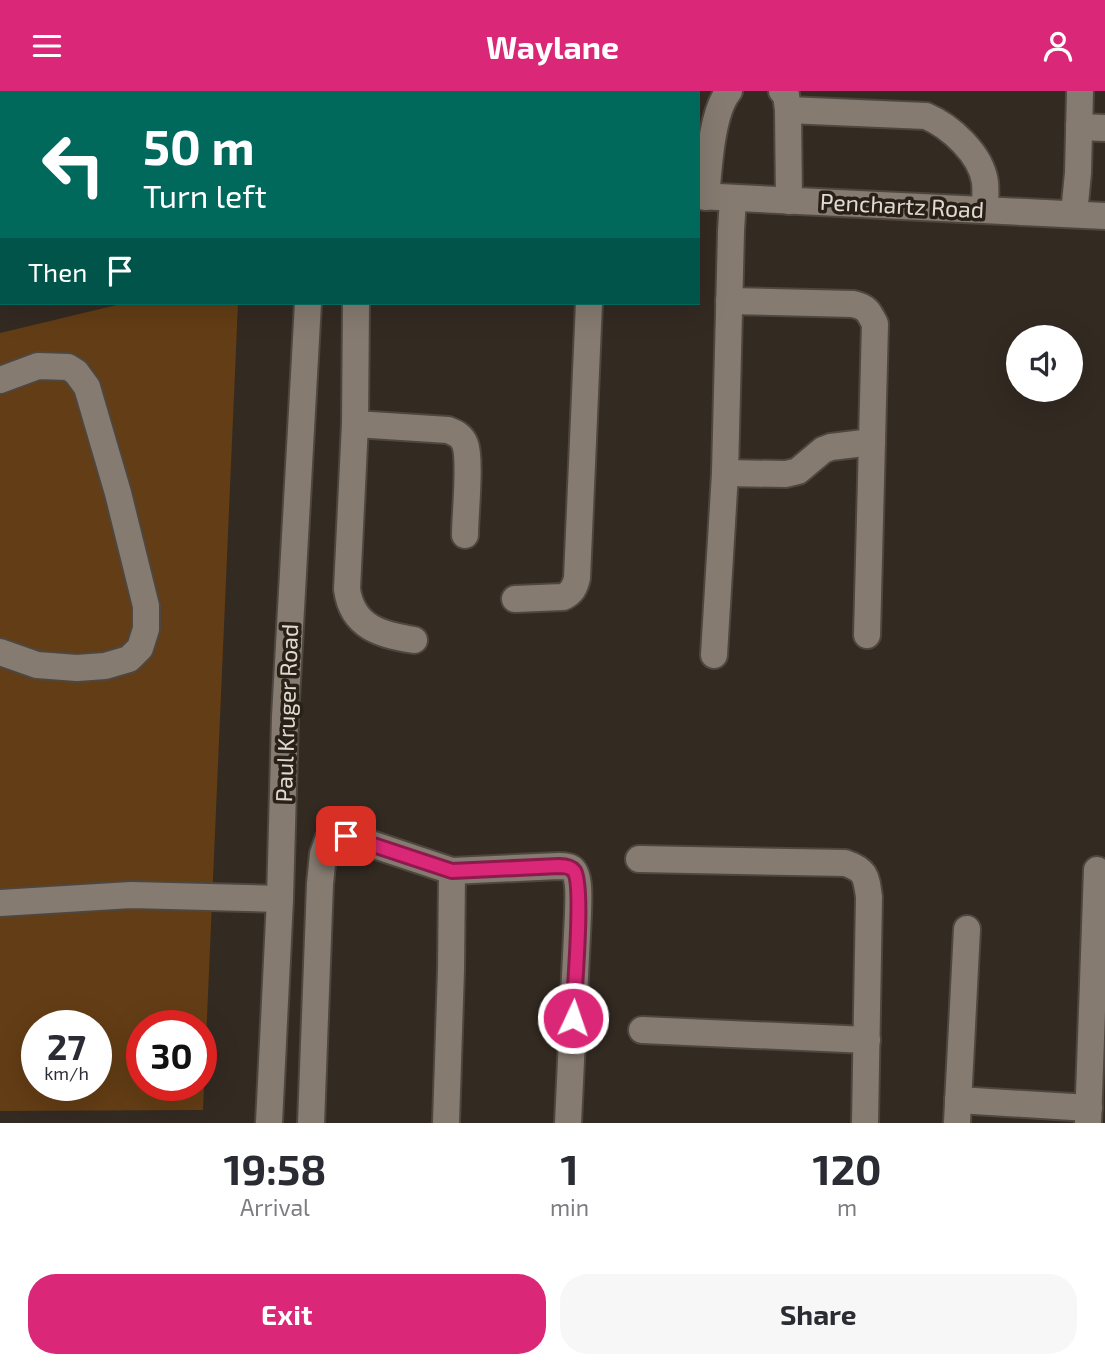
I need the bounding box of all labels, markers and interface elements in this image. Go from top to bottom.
icon: menu [28,27,66,65]
text: Waylane [486,27,619,65]
icon: person [1039,27,1077,65]
text: 50 m [143,116,255,175]
icon: left [28,119,119,210]
text: Turn left [143,176,267,214]
street label: Penchartz Road [819,187,985,223]
icon: arrive [101,252,139,290]
text: Then [28,256,87,287]
map controls [1006,325,1083,402]
button: sound [1006,325,1083,402]
street label: Paul Kruger Road [269,623,303,803]
pin [316,806,376,866]
icon: arrive [327,817,365,855]
position arrow [536,981,610,1055]
speed limit sign: 30 [126,1010,217,1101]
text: 27 [47,1025,86,1067]
text: km/h [44,1062,89,1084]
text: 19:58 [223,1143,326,1193]
text: 1 [560,1143,579,1193]
text: 120 [813,1143,882,1193]
text: Arrival [240,1193,310,1221]
text: min [550,1193,589,1221]
text: m [837,1193,857,1221]
button: Exit [28,1274,546,1354]
button: Share [560,1274,1077,1354]

